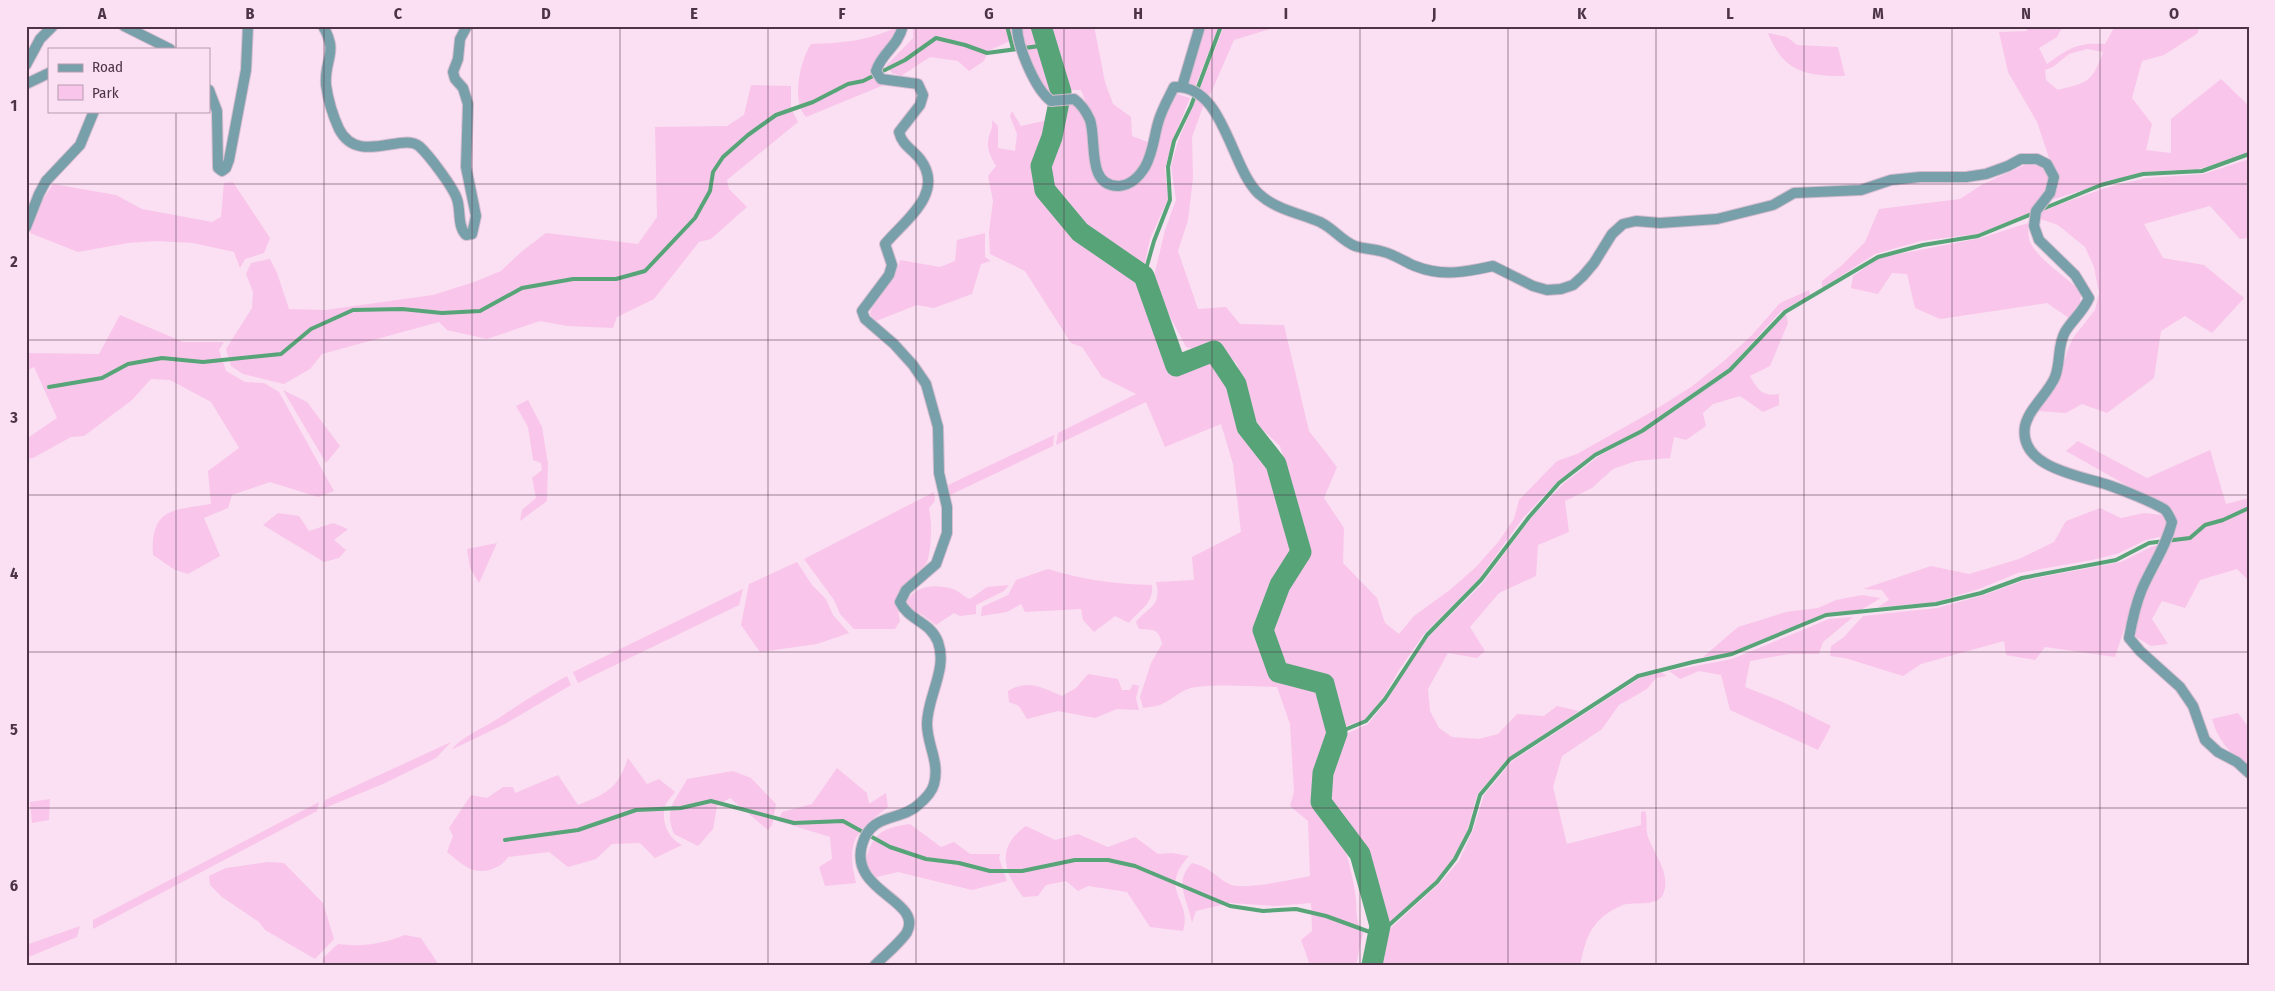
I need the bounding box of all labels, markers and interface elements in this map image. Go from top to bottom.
text: A [97,4,107,23]
text: B [246,4,255,23]
text: C [394,4,403,23]
text: D [541,4,551,23]
text: E [690,4,698,23]
text: F [838,4,846,23]
text: G [984,4,994,23]
text: H [1133,4,1143,23]
text: I [1284,4,1288,23]
text: J [1431,4,1436,23]
text: K [1577,4,1587,23]
text: L [1726,4,1734,23]
text: M [1872,4,1884,23]
text: N [2021,4,2031,23]
text: O [2169,4,2179,23]
legend [48,48,210,112]
text: Road [92,58,123,76]
text: Park [92,84,119,102]
text: 1 [11,96,17,115]
text: 2 [9,252,18,271]
text: 3 [9,408,18,427]
text: 4 [10,564,18,583]
text: 5 [10,720,18,739]
text: 6 [10,876,18,895]

